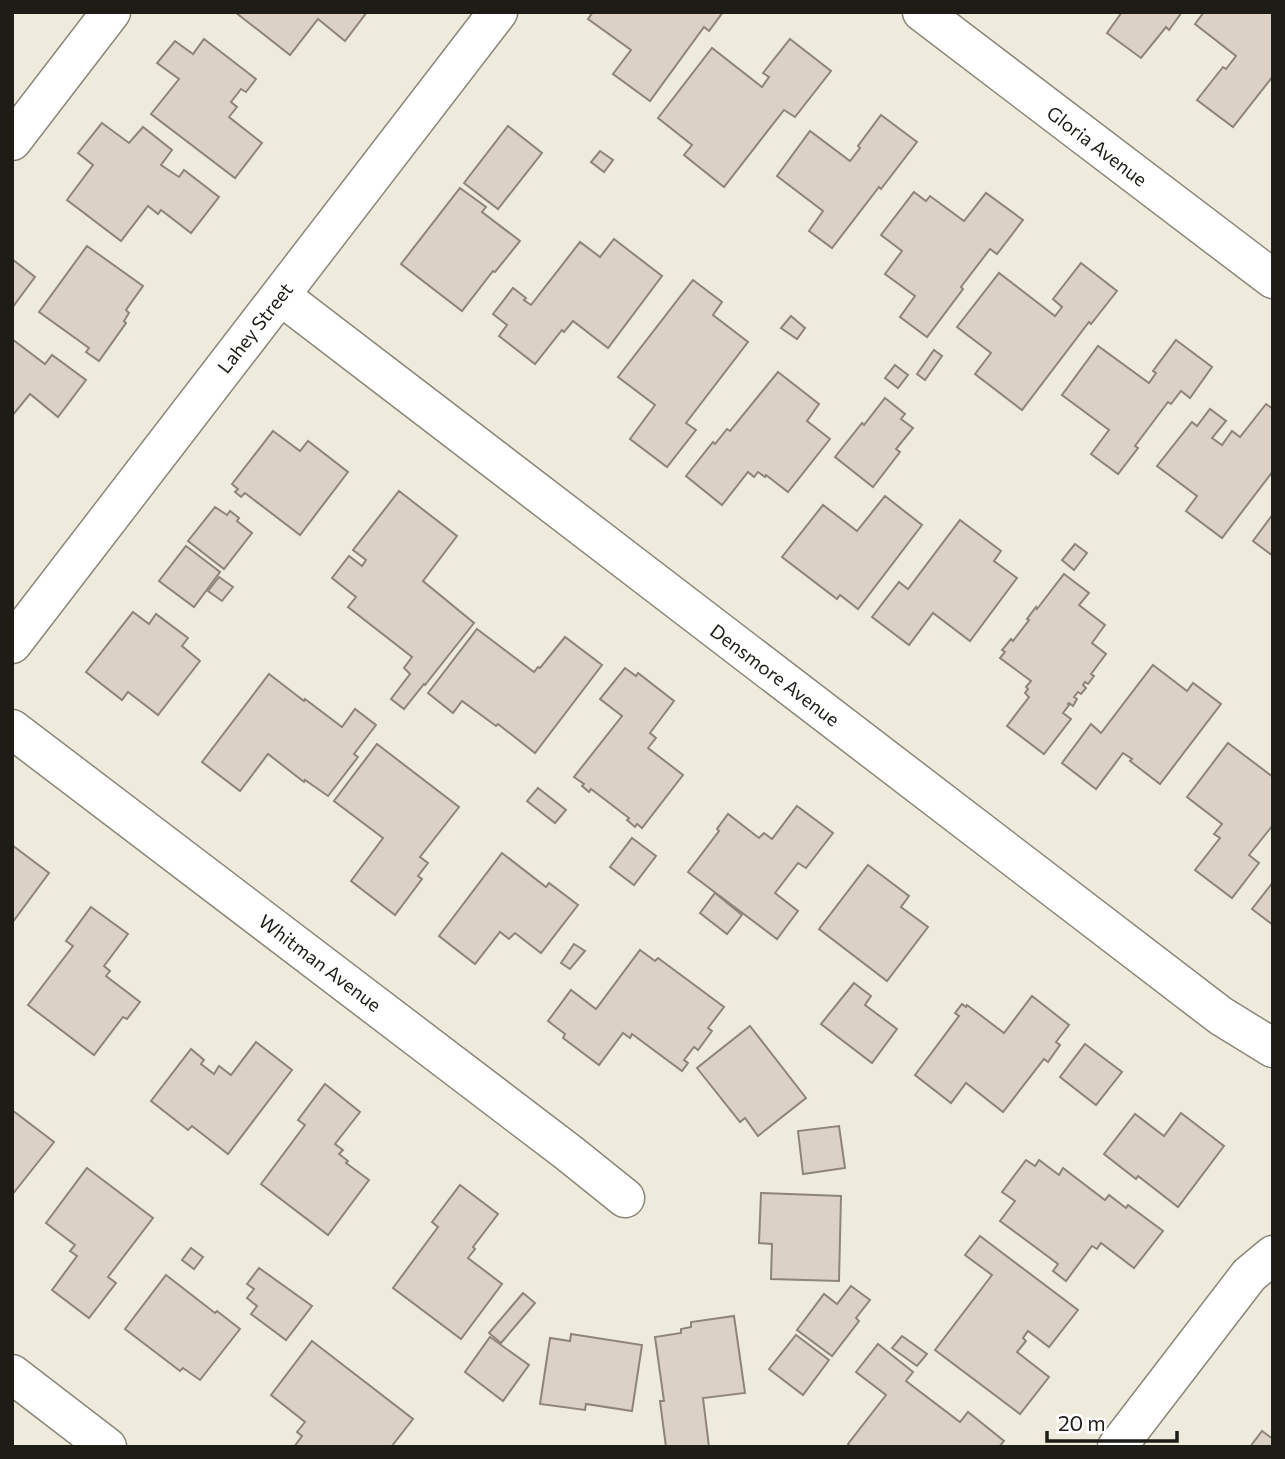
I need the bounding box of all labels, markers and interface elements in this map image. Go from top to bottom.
street label: Gloria Avenue [1043,100,1152,191]
street label: Lahey Street [212,278,297,378]
street label: Densmore Avenue [706,619,844,731]
street label: Whitman Avenue [255,909,386,1016]
scale bar [1047,1400,1176,1444]
text: 20 m [1058,1410,1106,1435]

